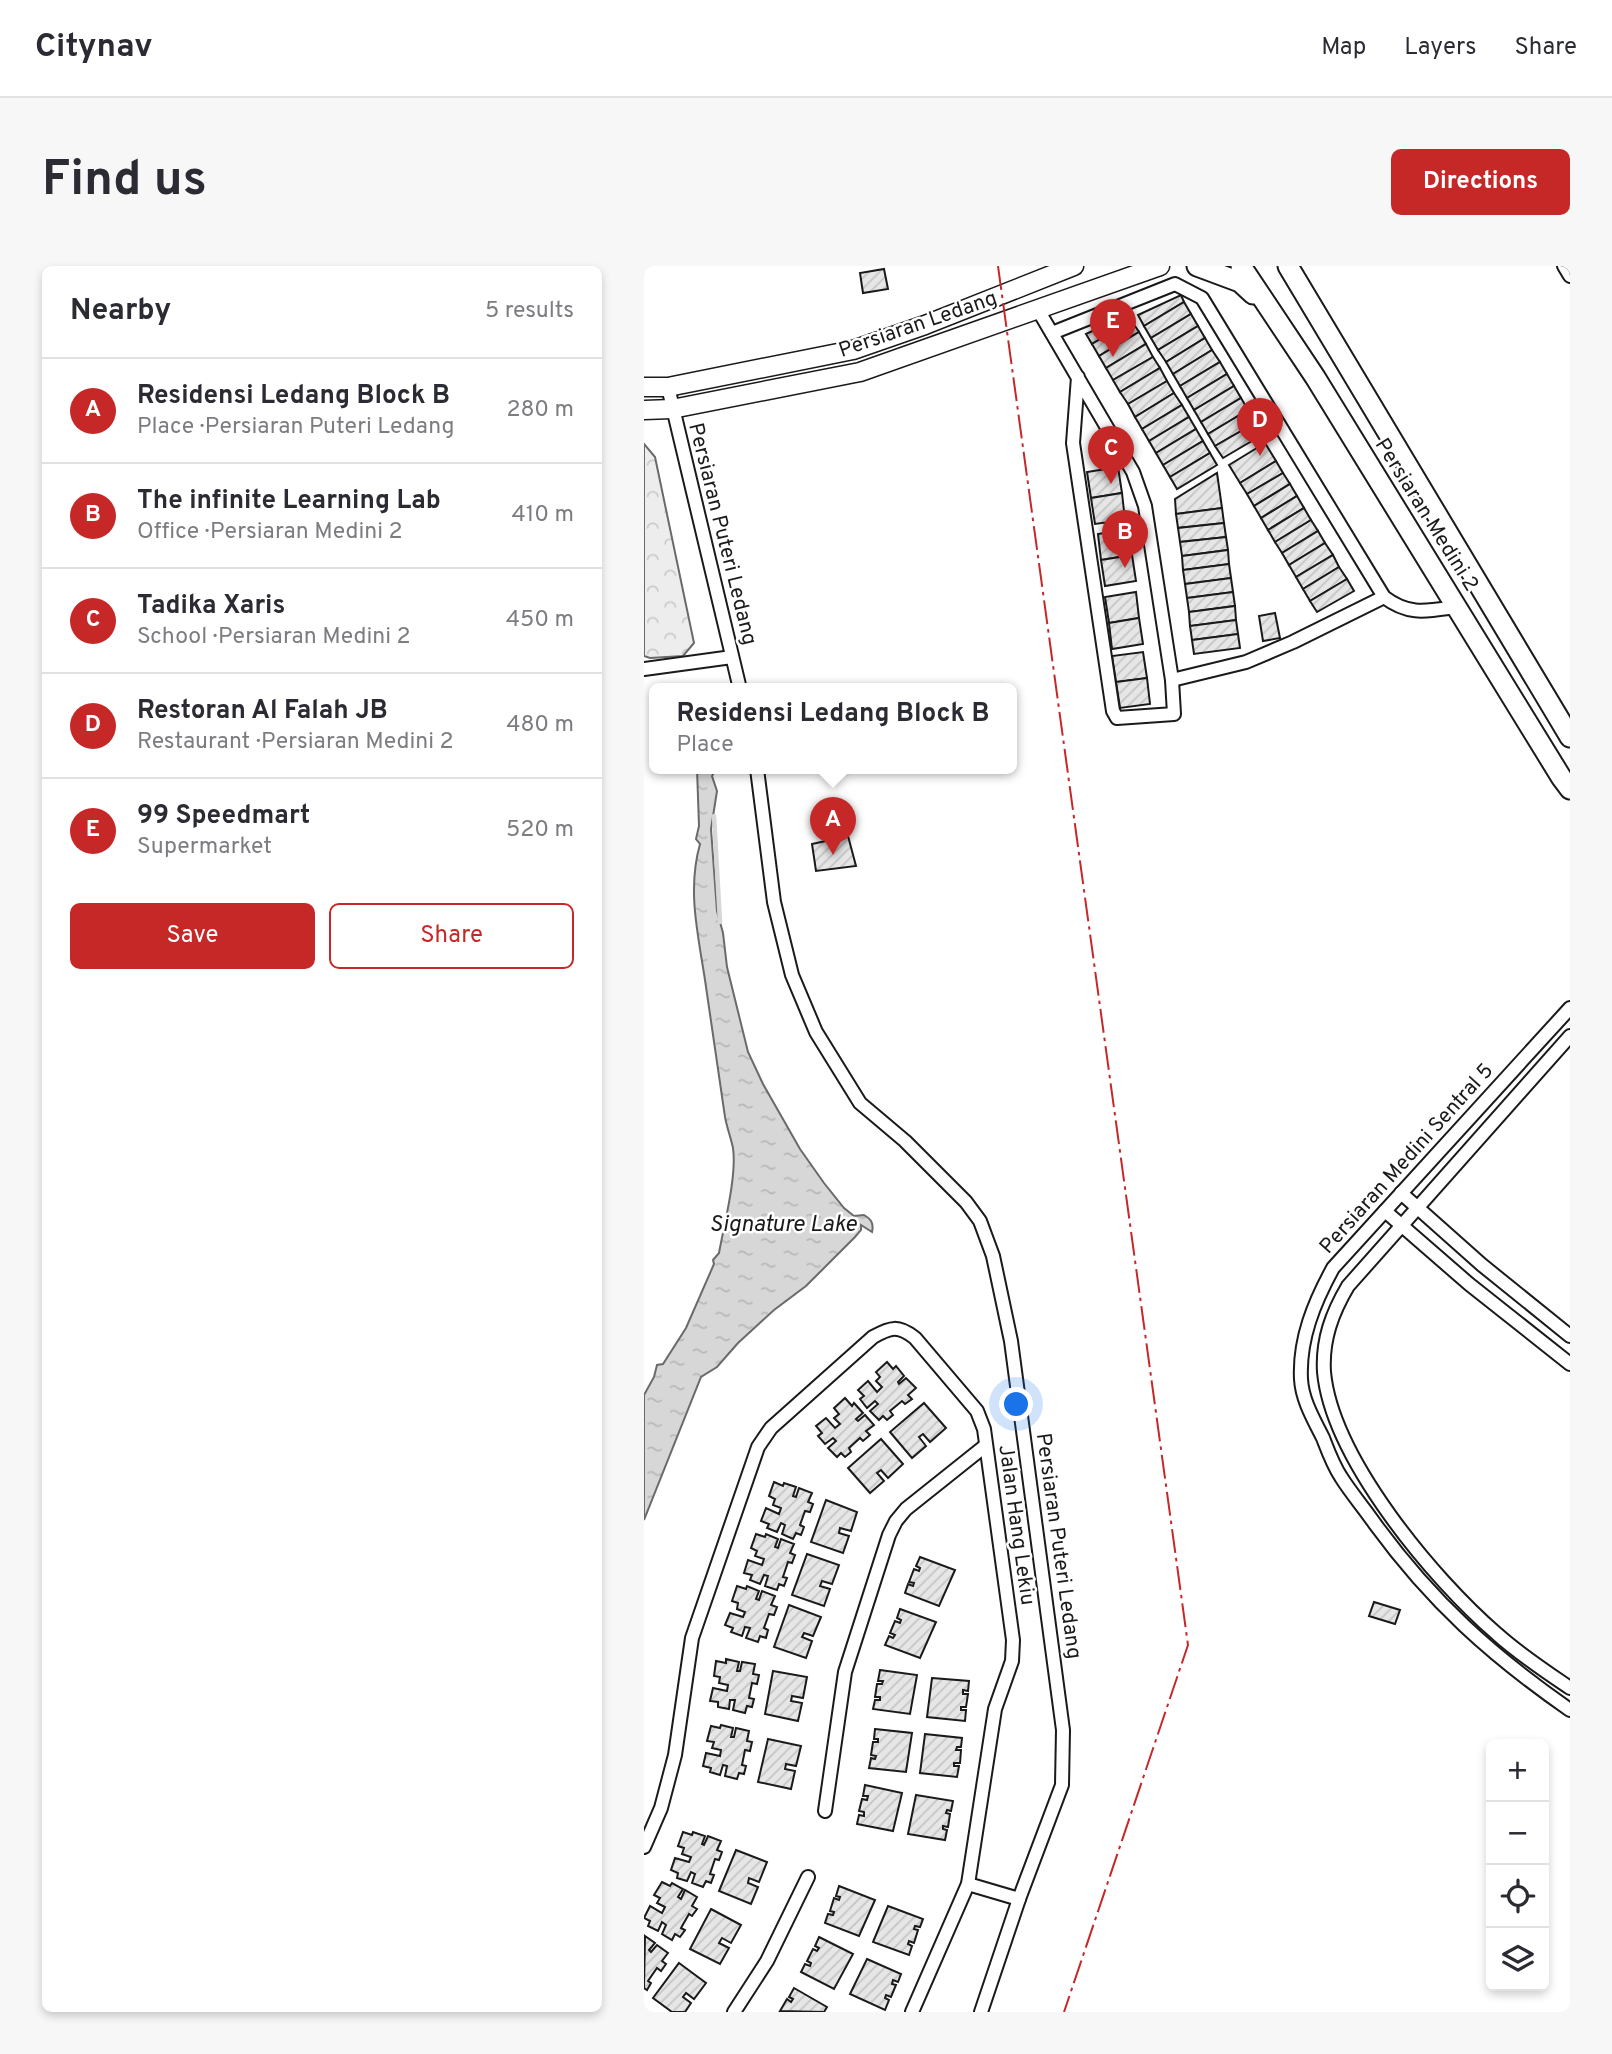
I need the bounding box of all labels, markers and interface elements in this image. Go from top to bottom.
text: Citynav [35,27,153,69]
text: Map [1321,33,1366,63]
text: Layers [1404,33,1476,63]
text: Share [1514,33,1577,63]
button: Directions [1391,149,1570,215]
text: Find us [42,151,207,213]
street label: Persiaran Ledang [835,285,1001,365]
text: Nearby [70,293,171,330]
text: 5 results [485,297,574,326]
pin: E [1090,299,1136,357]
text: Residensi Ledang Block B [137,380,450,413]
text: A [85,396,101,425]
text: 280 m [506,396,574,425]
pin: D [1237,398,1283,456]
text: Place · Persiaran Puteri Ledang [137,413,454,442]
street label: Persiaran Puteri Ledang [681,420,763,648]
pin: C [1088,426,1134,484]
street label: Persiaran Medini 2 [1368,433,1484,597]
text: The infinite Learning Lab [137,485,441,518]
text: B [85,501,101,530]
text: 410 m [511,501,574,530]
pin: B [1102,510,1148,568]
text: Office · Persiaran Medini 2 [137,518,403,547]
text: Tadika Xaris [137,590,285,623]
text: C [86,606,100,635]
text: 450 m [506,606,574,635]
text: School · Persiaran Medini 2 [137,623,411,652]
popup [649,683,1017,774]
text: Restoran Al Falah JB [137,695,388,728]
text: Residensi Ledang Block B [677,698,989,731]
text: D [85,711,101,740]
text: 480 m [506,711,574,740]
text: Restaurant · Persiaran Medini 2 [137,728,454,757]
text: Place [677,731,734,760]
pin: A [810,797,856,855]
text: 99 Speedmart [137,800,310,833]
text: E [86,816,100,845]
text: 520 m [506,816,574,845]
text: Supermarket [137,833,272,862]
button: Save [70,903,315,969]
button: Share [329,903,574,969]
street label: Persiaran Medini Sentral 5 [1314,1058,1500,1260]
water label: Signature Lake [709,1211,858,1240]
your location [999,1387,1033,1421]
street label: Persiaran Puteri Ledang [1029,1431,1087,1661]
street label: Jalan Hang Lekiu [991,1443,1041,1607]
map controls [1486,1739,1549,1991]
button: + [1486,1739,1549,1802]
button: − [1486,1802,1549,1865]
button: locate [1486,1865,1549,1928]
button: layers [1486,1928,1549,1991]

